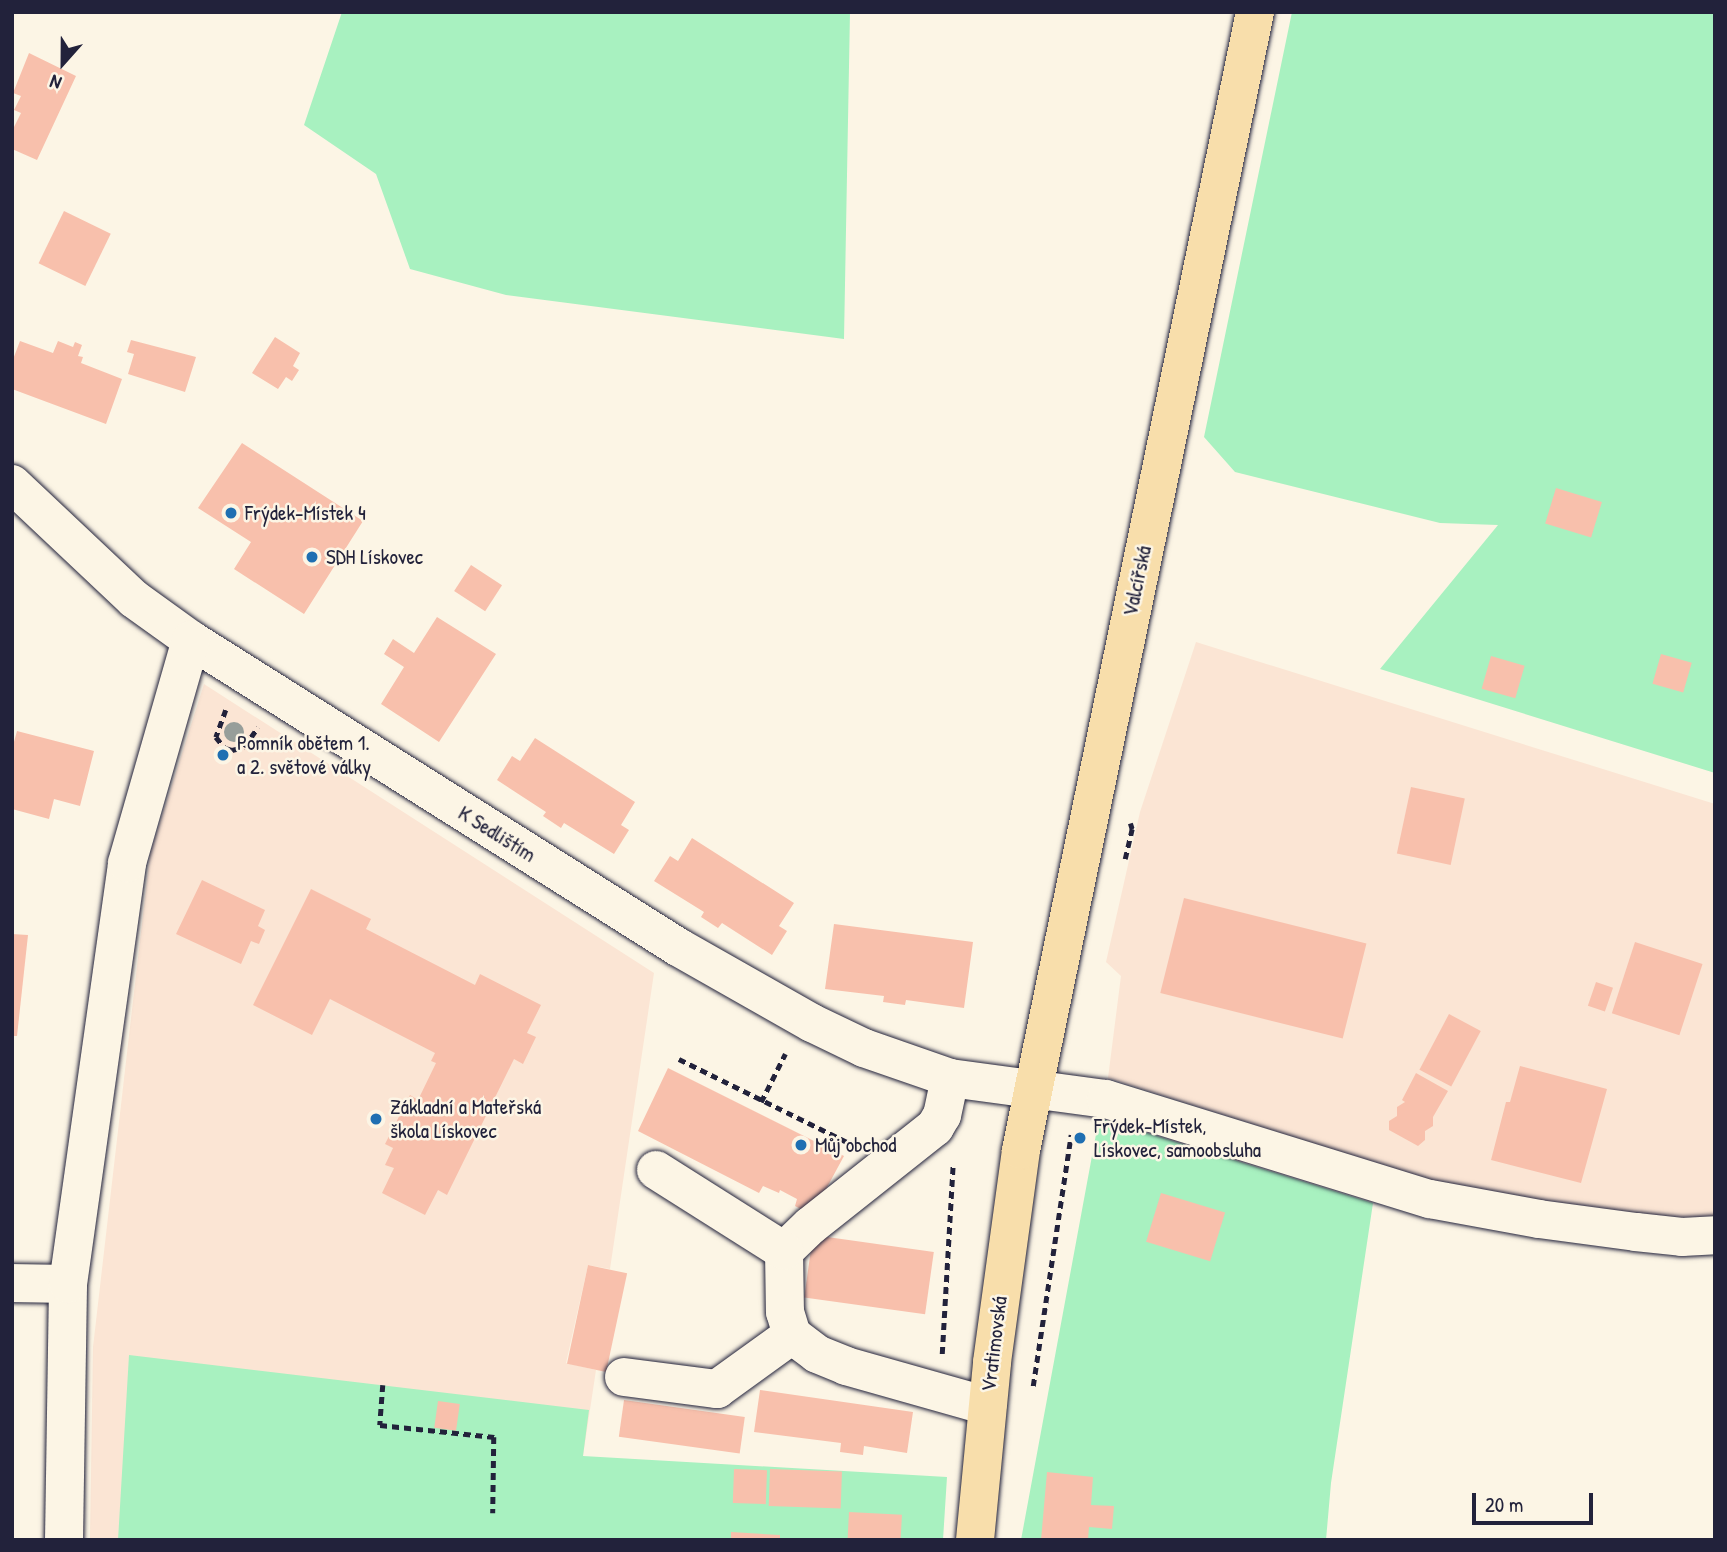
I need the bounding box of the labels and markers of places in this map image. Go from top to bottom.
place label: Frýdek-Místek 4 [245,500,366,526]
marker: Frýdek-Místek 4 [223,505,239,521]
place label: SDH Lískovec [326,544,423,570]
marker: SDH Lískovec [304,549,320,565]
place label: Pomník obětem 1. a 2. světové války [237,730,371,780]
marker: Pomník obětem 1. a 2. světové války [215,747,231,763]
place label: Základní a Mateřská škola Lískovec [390,1094,541,1144]
marker: Základní a Mateřská škola Lískovec [368,1111,384,1127]
place label: Frýdek-Místek, Lískovec, samoobsluha [1094,1113,1261,1163]
marker: Frýdek-Místek, Lískovec, samoobsluha [1072,1130,1088,1146]
place label: Můj obchod [815,1132,896,1158]
marker: Můj obchod [793,1137,809,1153]

